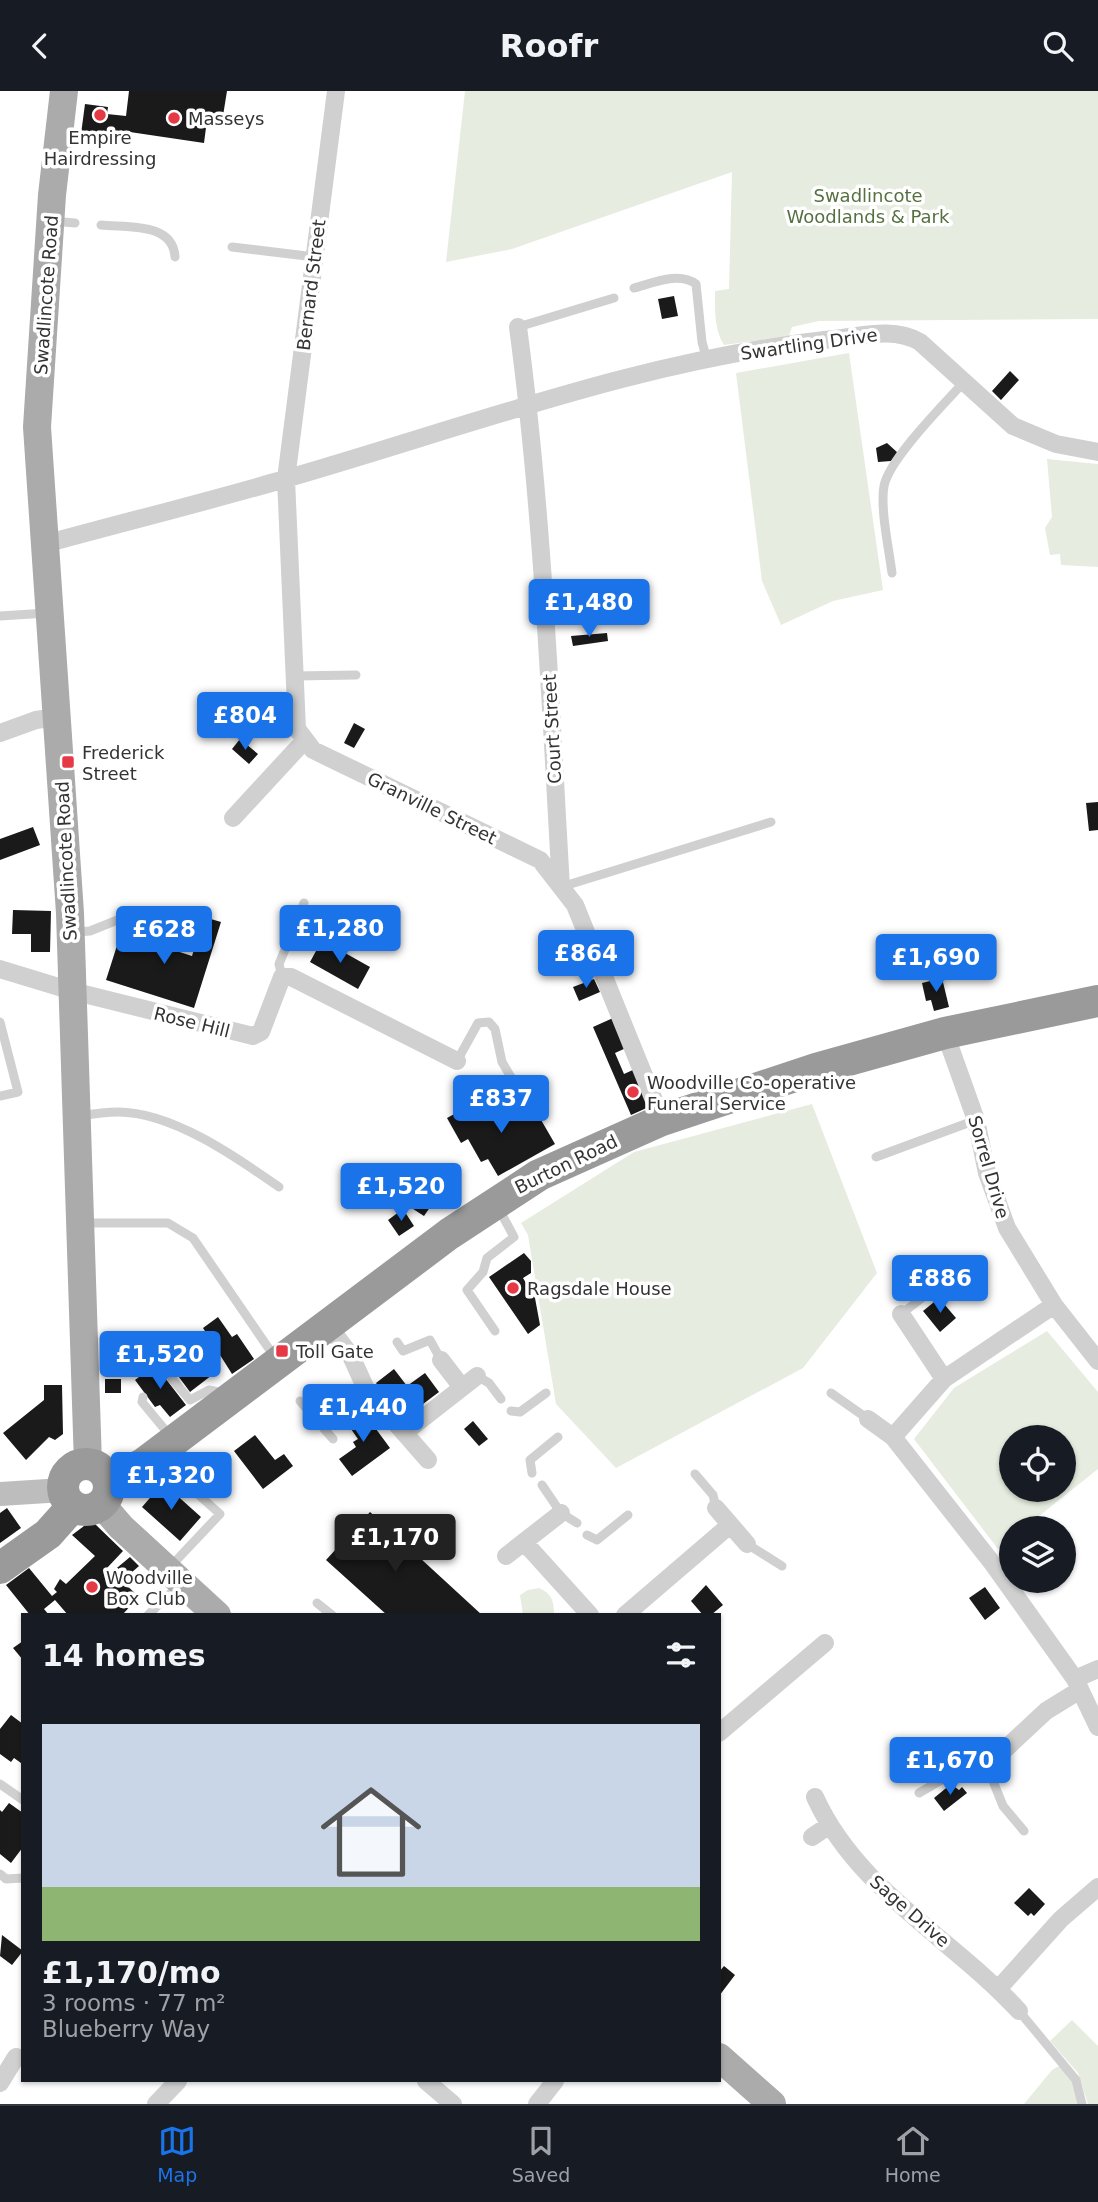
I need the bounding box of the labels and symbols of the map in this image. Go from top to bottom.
marker: Empire Hairdressing [92,107,108,123]
place label: Masseys [188,108,264,129]
marker: Masseys [166,110,182,126]
place label: Empire Hairdressing [44,127,156,169]
park label: Swadlincote Woodlands & Park [787,185,950,227]
street label: Swadlincote Road [30,214,62,376]
street label: Bernard Street [293,218,329,352]
street label: Swartling Drive [739,324,879,364]
pin: £1,480 [532,580,646,639]
street label: Court Street [539,674,565,784]
pin: £804 [204,693,286,752]
place label: Frederick Street [82,742,165,784]
marker: Frederick Street [60,754,76,770]
street label: Granville Street [364,768,500,848]
street label: Swadlincote Road [51,781,81,941]
pin: £1,280 [283,905,397,965]
pin: £628 [123,907,205,966]
pin: £864 [545,930,627,990]
pin: £1,690 [879,935,993,994]
street label: Rose Hill [152,1002,232,1042]
place label: Woodville Co-operative Funeral Service [647,1072,856,1114]
pin: £837 [460,1075,542,1135]
marker: Woodville Co-operative Funeral Service [625,1084,641,1100]
street label: Sorrel Drive [964,1113,1014,1221]
street label: Burton Road [511,1130,621,1198]
pin: £1,520 [344,1163,458,1223]
pin: £886 [899,1255,981,1315]
place label: Ragsdale House [527,1278,672,1299]
marker: Ragsdale House [505,1280,521,1296]
pin: £1,520 [103,1331,217,1391]
place label: Toll Gate [295,1341,374,1362]
marker: Toll Gate [274,1343,290,1359]
pin: £1,440 [306,1385,420,1444]
pin: £1,320 [114,1453,228,1512]
pin: £1,170 [338,1515,452,1574]
place label: Woodville Box Club [106,1567,193,1609]
marker: Woodville Box Club [84,1579,100,1595]
pin: £1,670 [893,1737,1007,1797]
street label: Sage Drive [866,1871,954,1951]

